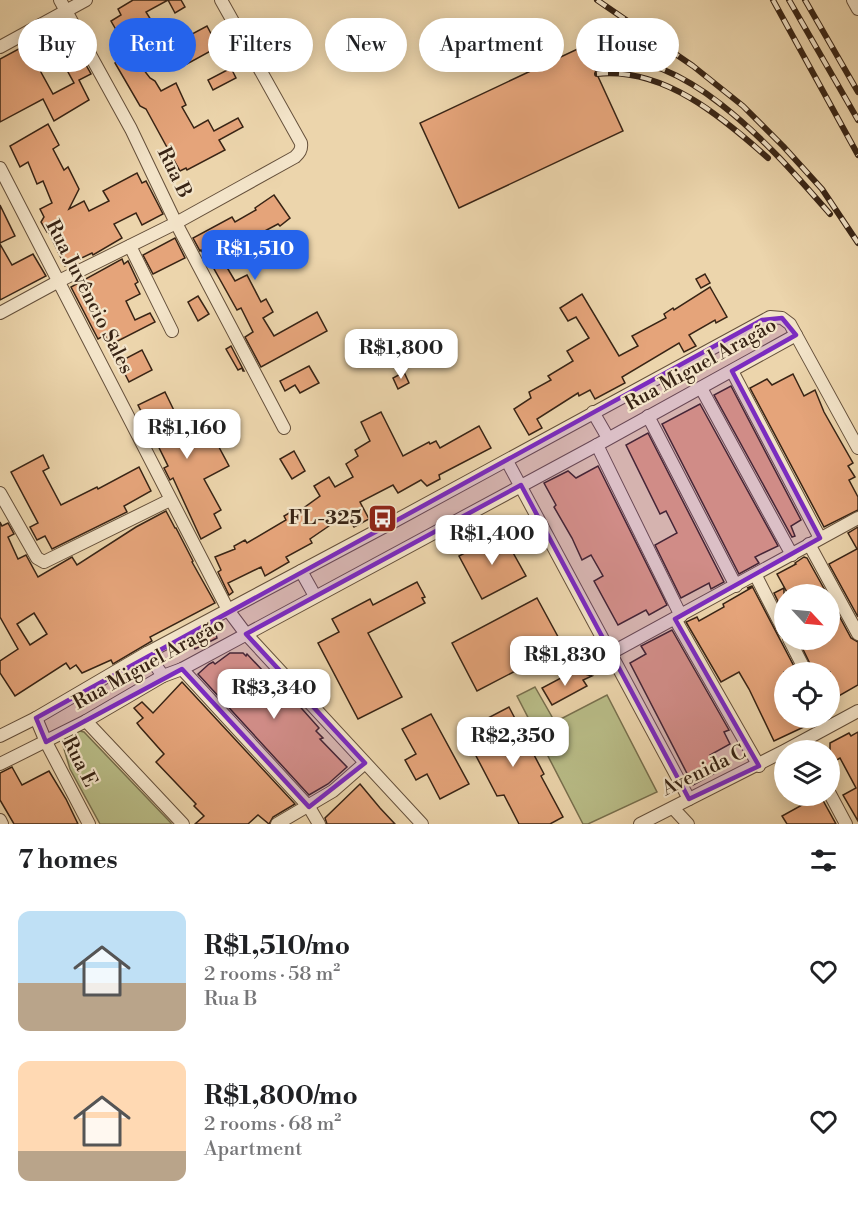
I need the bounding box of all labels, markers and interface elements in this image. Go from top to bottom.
chip: Buy [18,18,97,72]
chip: Rent [109,18,196,72]
chip: Filters [208,18,313,72]
chip: New [325,18,407,72]
chip: Apartment [419,18,564,72]
chip: House [576,18,679,72]
street label: Rua B [151,143,197,203]
street label: Rua Juvêncio Sales [39,216,139,378]
pin: R$1,510 [200,230,310,281]
text: R$1,510 [216,237,294,262]
street label: Rua Miguel Aragão [621,313,781,417]
pin: R$1,800 [346,329,456,380]
text: R$1,800 [359,336,443,361]
pin: R$1,160 [132,409,242,460]
text: R$1,160 [148,416,226,441]
bus stop icon: FL-325 [367,502,399,534]
place label: FL-325 [289,506,362,531]
pin: R$1,400 [437,515,547,566]
text: R$1,400 [449,522,535,547]
north arrow [774,584,840,650]
map controls [774,584,840,806]
street label: Rua Miguel Aragão [69,612,229,716]
pin: R$1,830 [510,636,620,687]
text: R$1,830 [524,643,606,668]
button: locate [774,662,840,728]
pin: R$3,340 [219,669,329,720]
text: R$3,340 [231,676,317,701]
pin: R$2,350 [458,717,568,768]
text: R$2,350 [471,724,555,749]
street label: Rua E [56,733,102,791]
street label: Avenida C [657,740,750,802]
button: layers [774,740,840,806]
text: 7 homes [18,844,118,876]
icon: filters [807,844,840,877]
text: R$1,510/mo [204,930,350,962]
icon: home [66,935,138,1007]
icon: heart [807,955,840,988]
text: 2 rooms · 58 m² [204,962,340,987]
text: Rua B [204,987,258,1012]
text: R$1,800/mo [204,1080,358,1112]
icon: home [66,1085,138,1157]
icon: heart [807,1105,840,1138]
text: 2 rooms · 68 m² [204,1112,341,1137]
text: Apartment [204,1137,302,1162]

